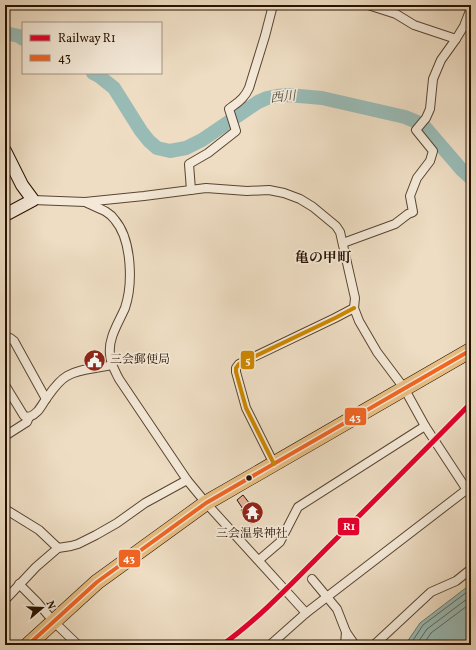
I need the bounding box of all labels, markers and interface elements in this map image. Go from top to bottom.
legend [22,22,162,74]
text: Railway R1 [58,31,116,47]
text: 43 [58,51,71,67]
water label: 西川 [269,87,299,108]
district label: 亀の甲町 [295,249,352,268]
public building icon: 三会郵便局 [81,347,107,373]
line badge: 5 [240,350,255,370]
place label: 三会郵便局 [110,352,170,368]
text: 5 [245,354,251,369]
line badge: 43 [344,407,367,426]
text: 43 [349,411,361,426]
unlabelled marker [244,473,254,483]
temple icon: 三会温泉神社 [239,500,265,526]
line badge: R1 [337,517,360,536]
text: R1 [343,520,355,535]
place label: 三会温泉神社 [216,526,288,542]
line badge: 43 [118,549,141,568]
text: 43 [123,552,135,567]
north arrow [22,588,62,628]
text: N [42,599,58,611]

